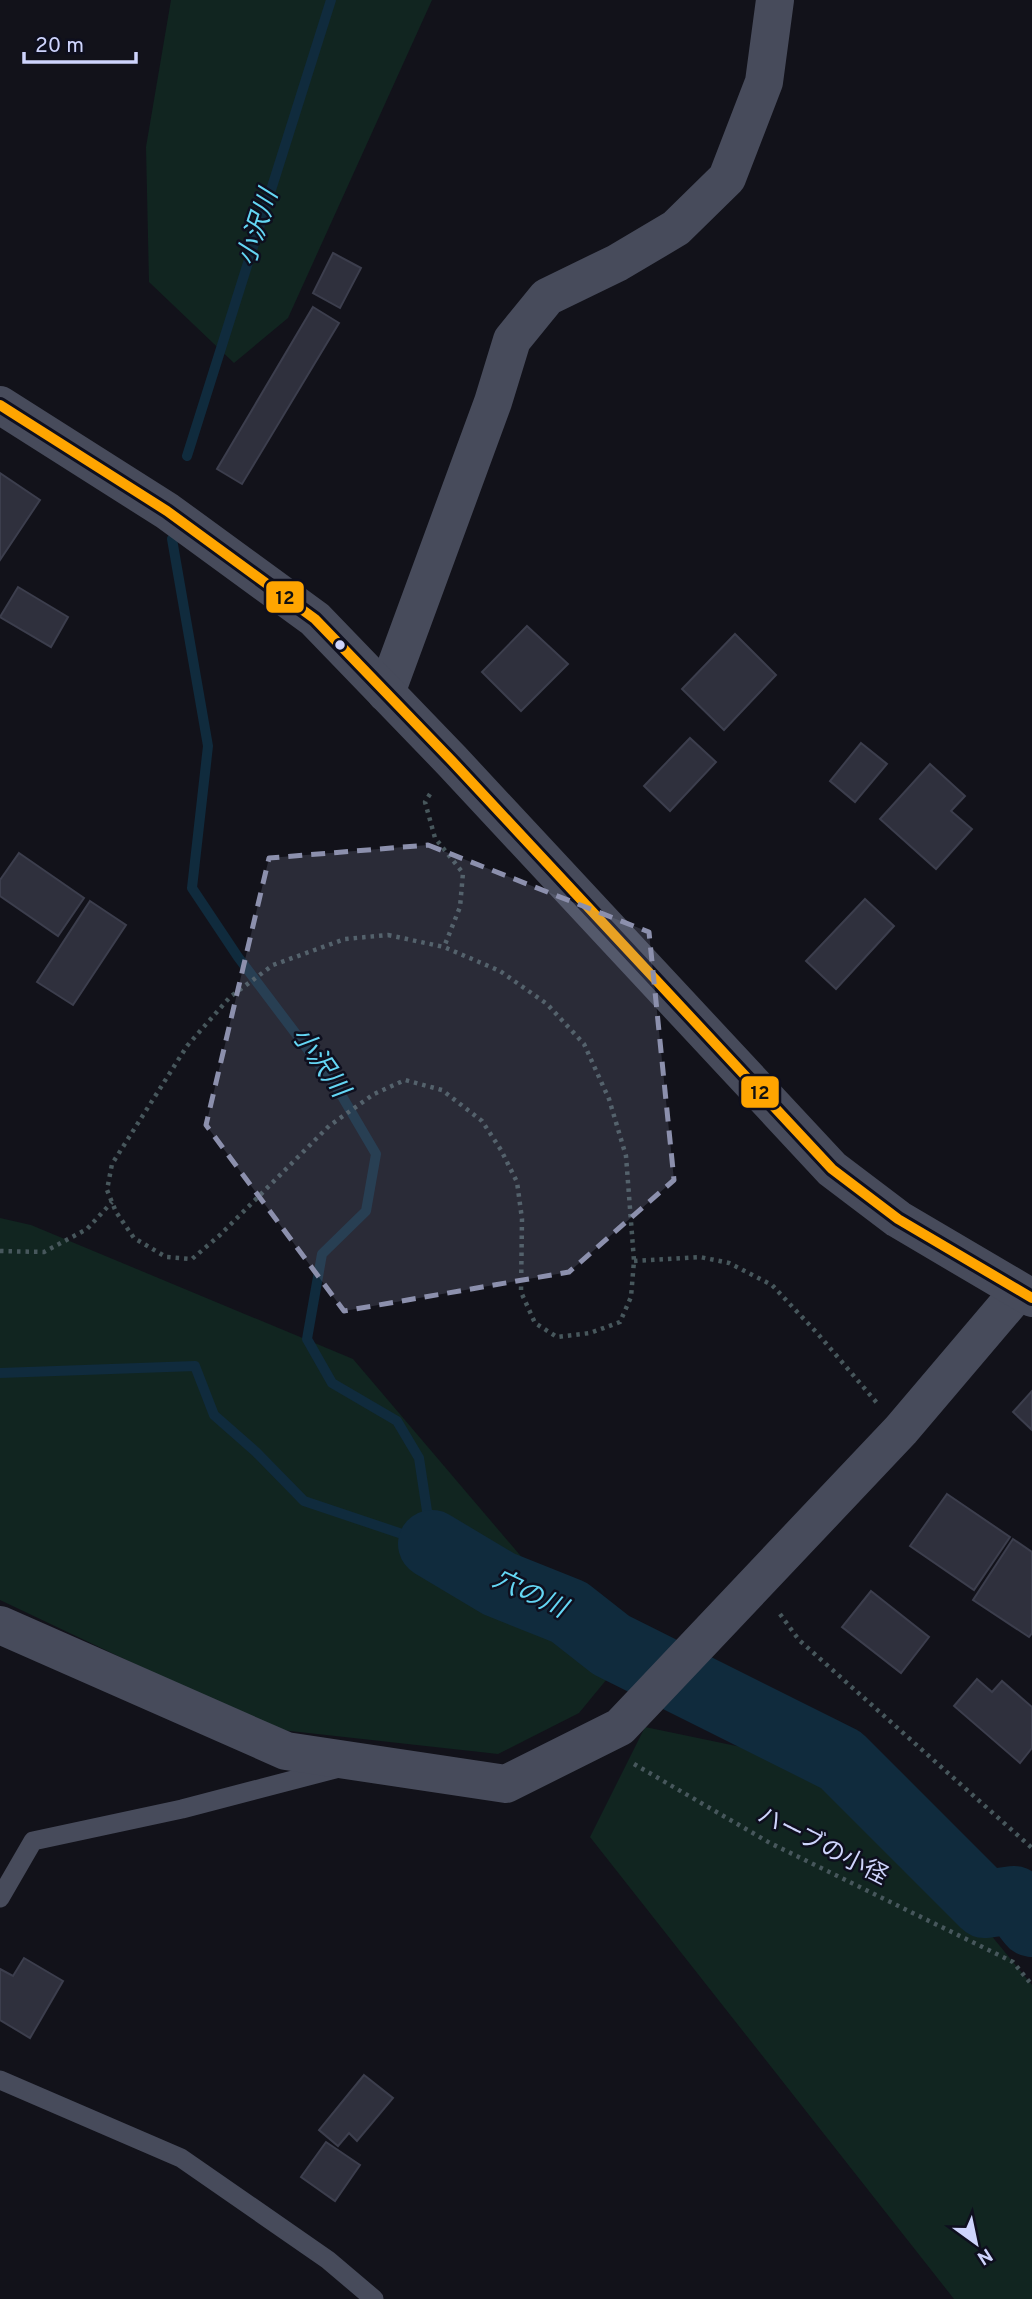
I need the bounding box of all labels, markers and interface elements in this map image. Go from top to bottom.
scale bar [24,21,136,65]
text: 20 m [35,33,84,60]
water label: 小沢川 [231,183,288,270]
line badge: 12 [265,580,305,614]
text: 12 [275,587,295,611]
unlabelled marker [333,638,347,652]
water label: 小沢川 [283,1022,357,1107]
line badge: 12 [740,1075,780,1109]
text: 12 [750,1082,770,1106]
water label: 穴の川 [487,1564,574,1628]
street label: ハーブの小径 [752,1801,892,1893]
north arrow [941,2208,1011,2278]
text: N [972,2242,996,2269]

